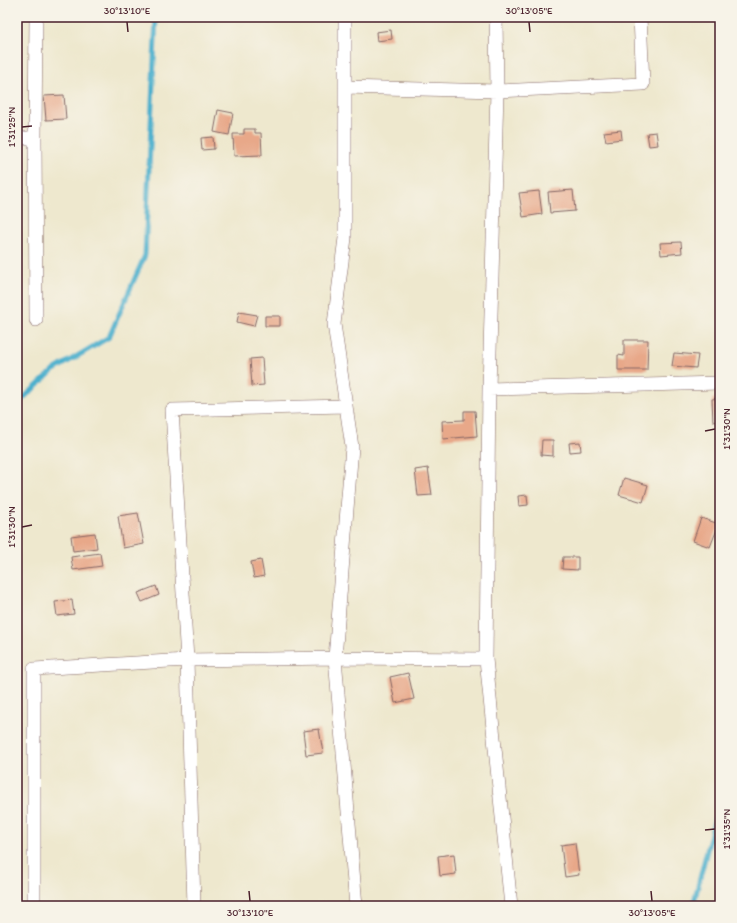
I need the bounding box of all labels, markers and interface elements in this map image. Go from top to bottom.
text: 30°13'10"E [104,4,151,17]
text: 30°13'05"E [505,4,553,17]
text: 1°31'25"N [5,107,18,147]
text: 1°31'30"N [720,408,733,450]
text: 1°31'30"N [5,506,18,548]
text: 1°31'35"N [720,808,733,849]
text: 30°13'10"E [227,906,274,919]
text: 30°13'05"E [628,906,676,919]

